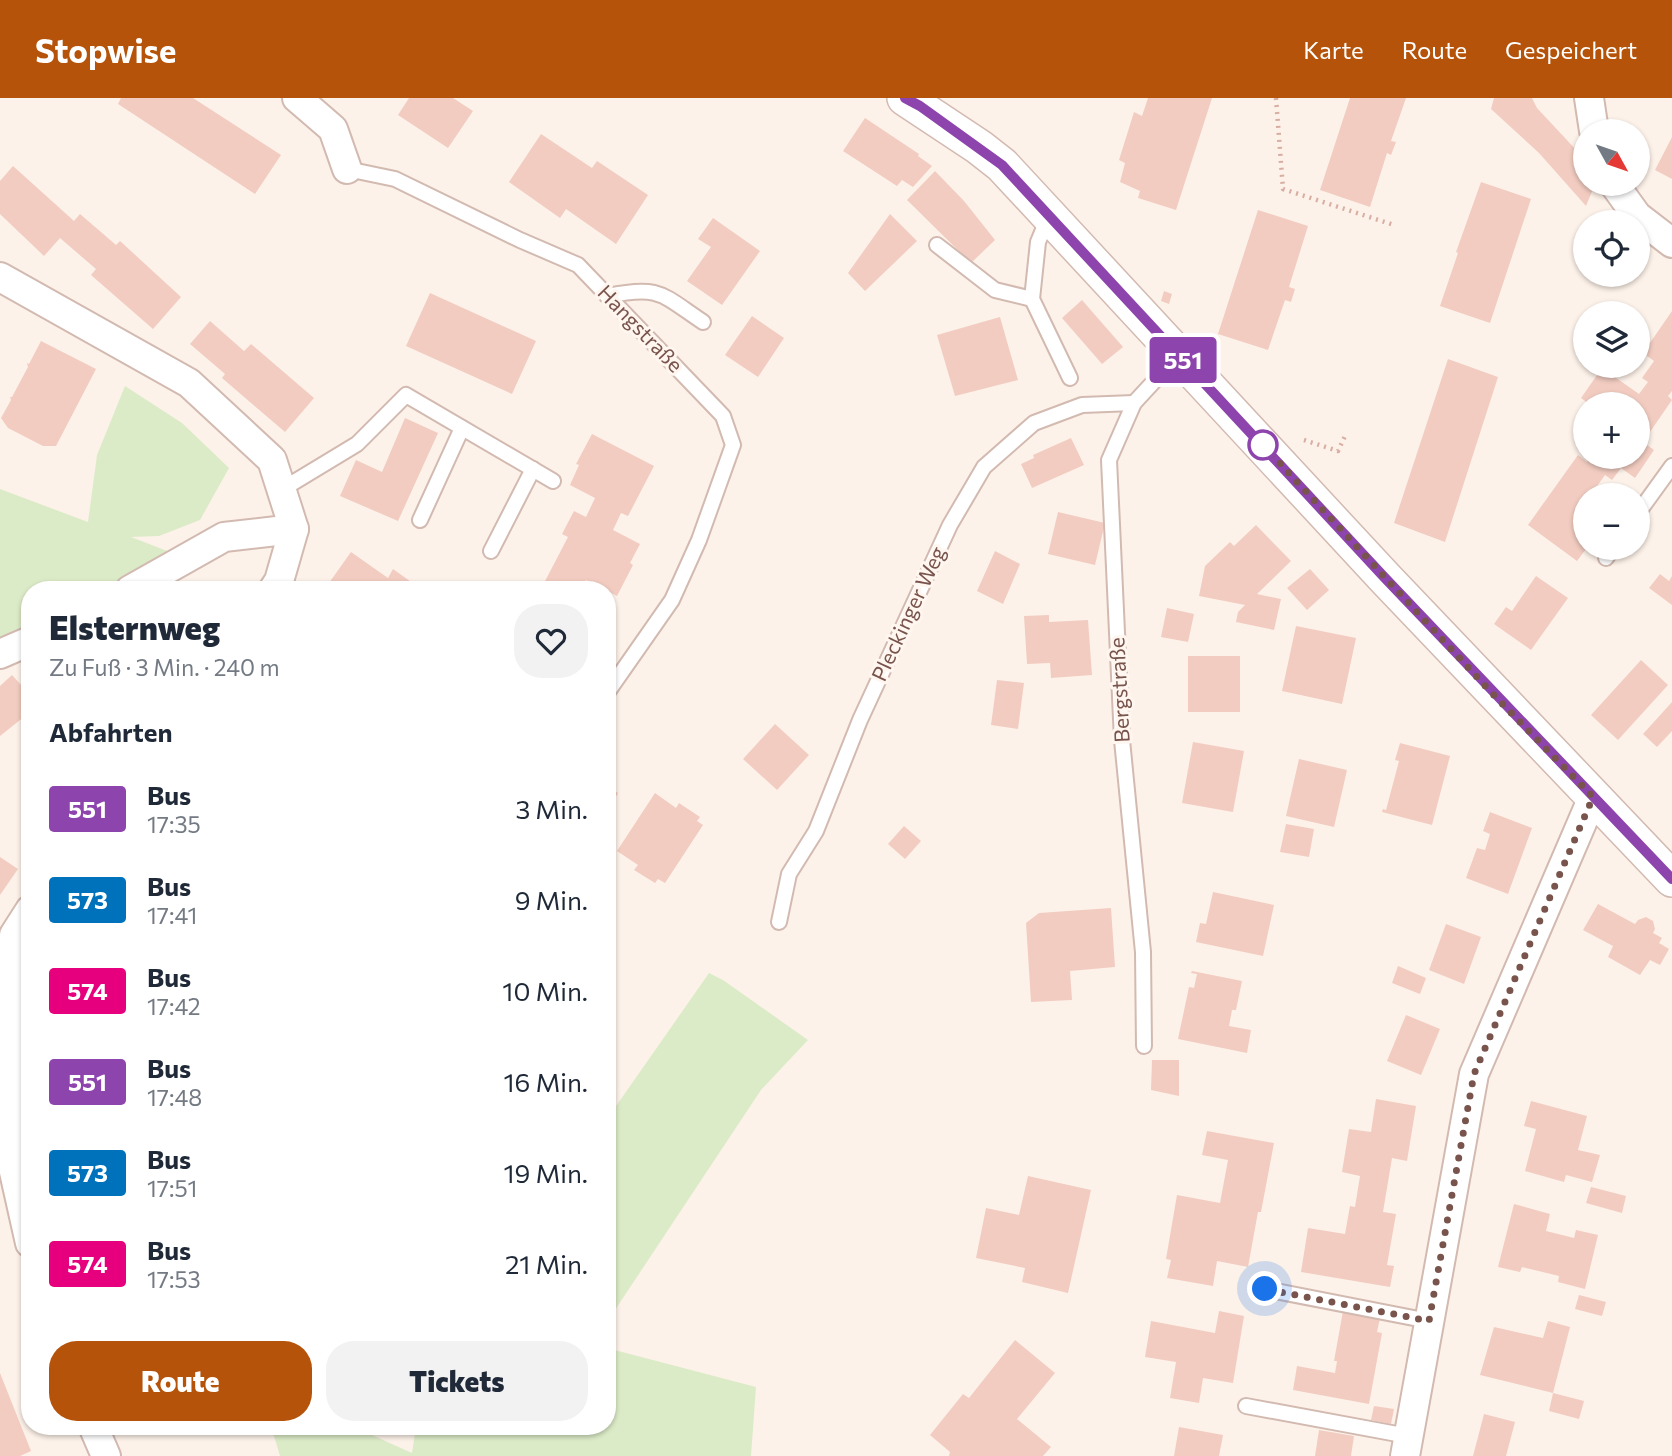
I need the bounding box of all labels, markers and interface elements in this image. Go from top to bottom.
text: Stopwise [35,29,176,70]
text: Karte [1303,35,1364,64]
text: Route [1402,35,1467,64]
text: Gespeichert [1505,35,1637,64]
north arrow [1573,119,1650,196]
map controls [1573,119,1650,560]
button: locate [1573,210,1650,287]
street label: Hangstraße [593,279,689,377]
button: layers [1573,301,1650,378]
line badge: 551 [1143,337,1223,383]
text: 551 [1164,345,1202,374]
button: + [1573,392,1650,469]
unlabelled marker [1248,430,1278,460]
button: − [1573,483,1650,560]
street label: Pleckinger Weg [865,542,950,685]
button: heart [514,604,588,678]
text: Elsternweg [49,606,220,647]
street label: Bergstraße [1103,637,1134,743]
text: Zu Fuß · 3 Min. · 240 m [49,653,280,681]
text: Abfahrten [49,716,172,747]
text: Bus [147,779,191,810]
text: 3 Min. [516,793,588,824]
text: 551 [68,794,107,823]
text: 17:35 [147,810,201,838]
text: Bus [147,870,191,901]
text: 9 Min. [515,884,588,915]
text: 573 [67,885,108,914]
text: 17:41 [147,901,197,929]
text: Bus [147,961,191,992]
text: 10 Min. [502,975,588,1006]
text: 574 [67,976,108,1005]
text: 17:42 [147,992,201,1020]
text: Bus [147,1052,191,1083]
text: 16 Min. [504,1066,588,1097]
text: 551 [68,1067,107,1096]
text: 17:48 [147,1083,202,1111]
text: Bus [147,1143,191,1174]
text: 19 Min. [504,1157,588,1188]
text: 573 [67,1158,108,1187]
text: 17:51 [147,1174,197,1202]
text: Bus [147,1234,191,1265]
text: 21 Min. [505,1248,588,1279]
text: 574 [67,1249,108,1278]
text: 17:53 [147,1265,201,1293]
your location [1247,1271,1282,1306]
button: Route [49,1341,312,1421]
button: Tickets [326,1341,588,1421]

